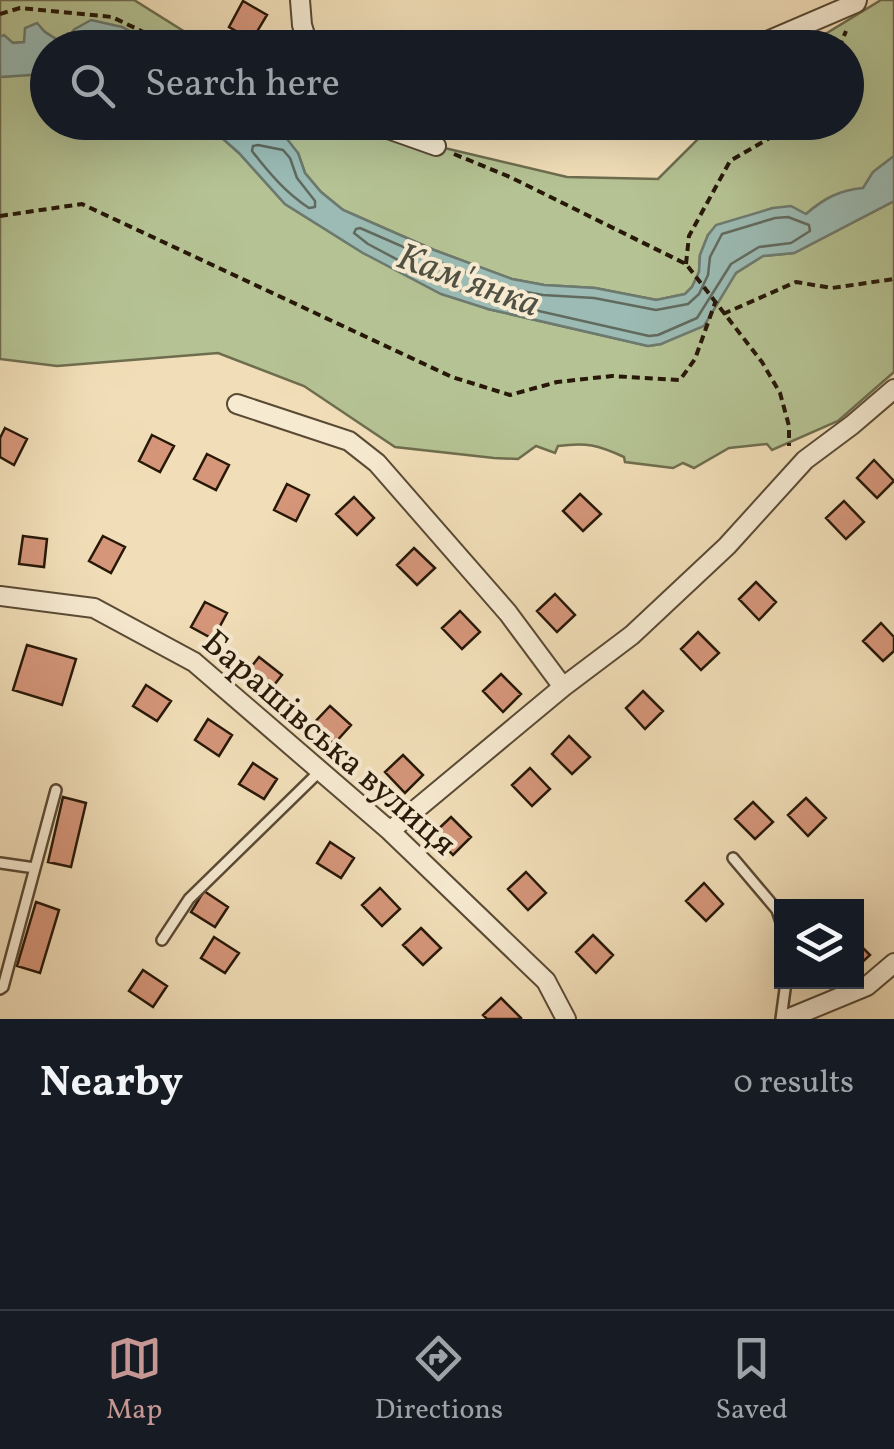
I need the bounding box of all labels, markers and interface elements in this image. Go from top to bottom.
search box [30,30,864,140]
icon: search [65,58,120,113]
text: Search here [145,59,340,112]
water label: Кам'янка [389,232,547,333]
street label: Барашівська вулиця [190,620,466,868]
map controls [774,899,864,989]
button: layers [774,899,864,989]
text: Nearby [40,1055,183,1114]
text: 0 results [734,1062,854,1106]
tab: Map [106,1331,162,1430]
tab: Directions [375,1331,503,1430]
tab: Saved [716,1331,788,1430]

